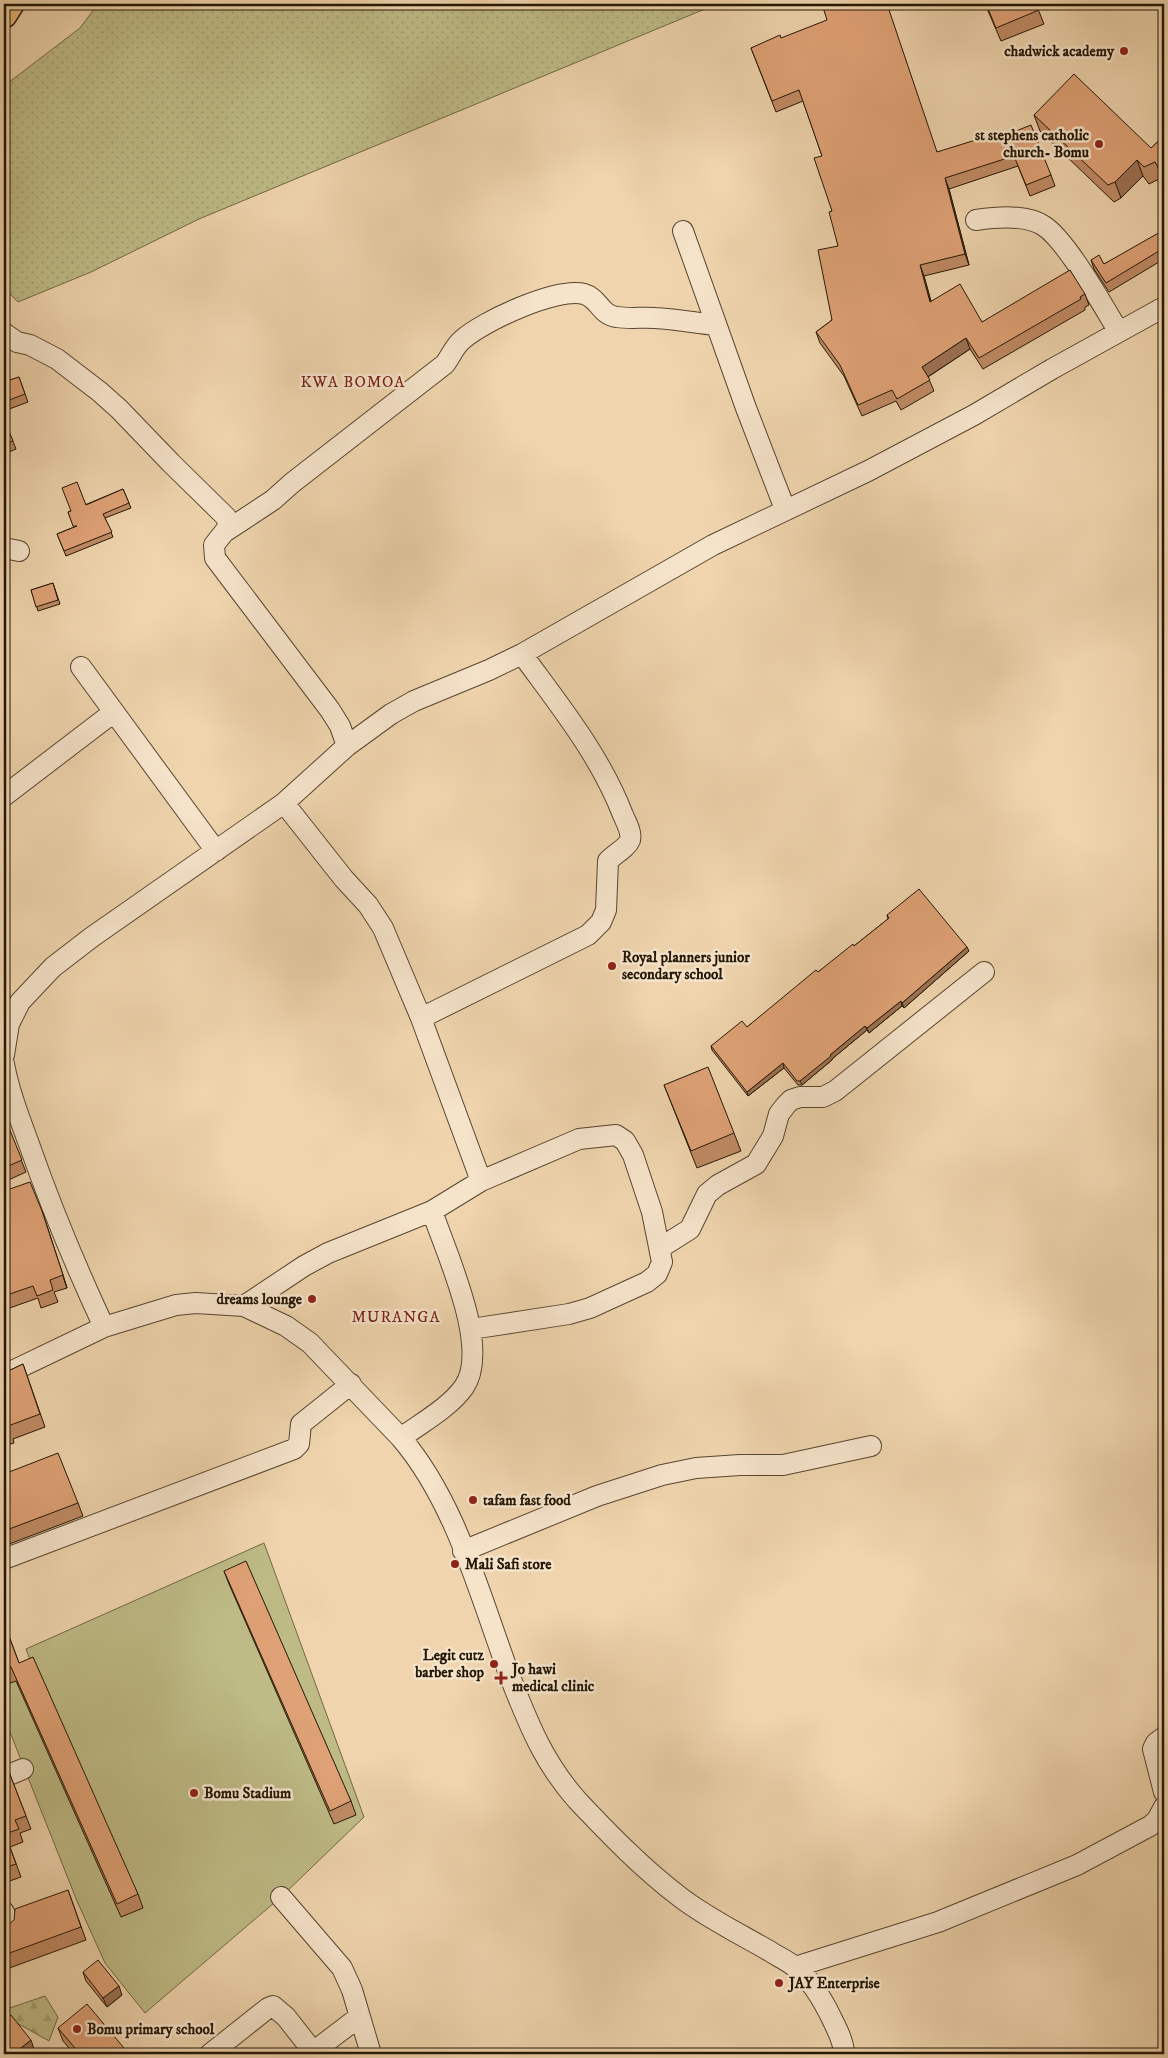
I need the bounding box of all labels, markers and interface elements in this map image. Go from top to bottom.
place label: chadwick academy [1004,42,1115,61]
marker: chadwick academy [1118,45,1130,57]
place label: st stephens catholic church- Bomu [975,126,1090,162]
marker: st stephens catholic church- Bomu [1093,138,1105,150]
district label: KWA BOMOA [300,372,406,392]
place label: Royal planners junior secondary school [622,948,750,984]
marker: Royal planners junior secondary school [606,960,618,972]
place label: dreams lounge [217,1290,303,1309]
marker: dreams lounge [306,1293,318,1305]
district label: MURANGA [351,1307,441,1327]
place label: tafam fast food [483,1491,571,1510]
marker: tafam fast food [467,1494,479,1506]
place label: Mali Safi store [465,1555,552,1574]
marker: Mali Safi store [449,1558,461,1570]
place label: Legit cutz barber shop [414,1646,484,1682]
marker: Legit cutz barber shop [488,1658,500,1670]
place label: Jo hawi medical clinic [510,1660,595,1696]
marker: Jo hawi medical clinic [494,1671,508,1685]
place label: Bomu Stadium [204,1784,292,1803]
marker: Bomu Stadium [188,1787,200,1799]
place label: JAY Enterprise [787,1974,881,1993]
marker: JAY Enterprise [773,1977,785,1989]
place label: Bomu primary school [87,2020,215,2039]
marker: Bomu primary school [71,2023,83,2035]

